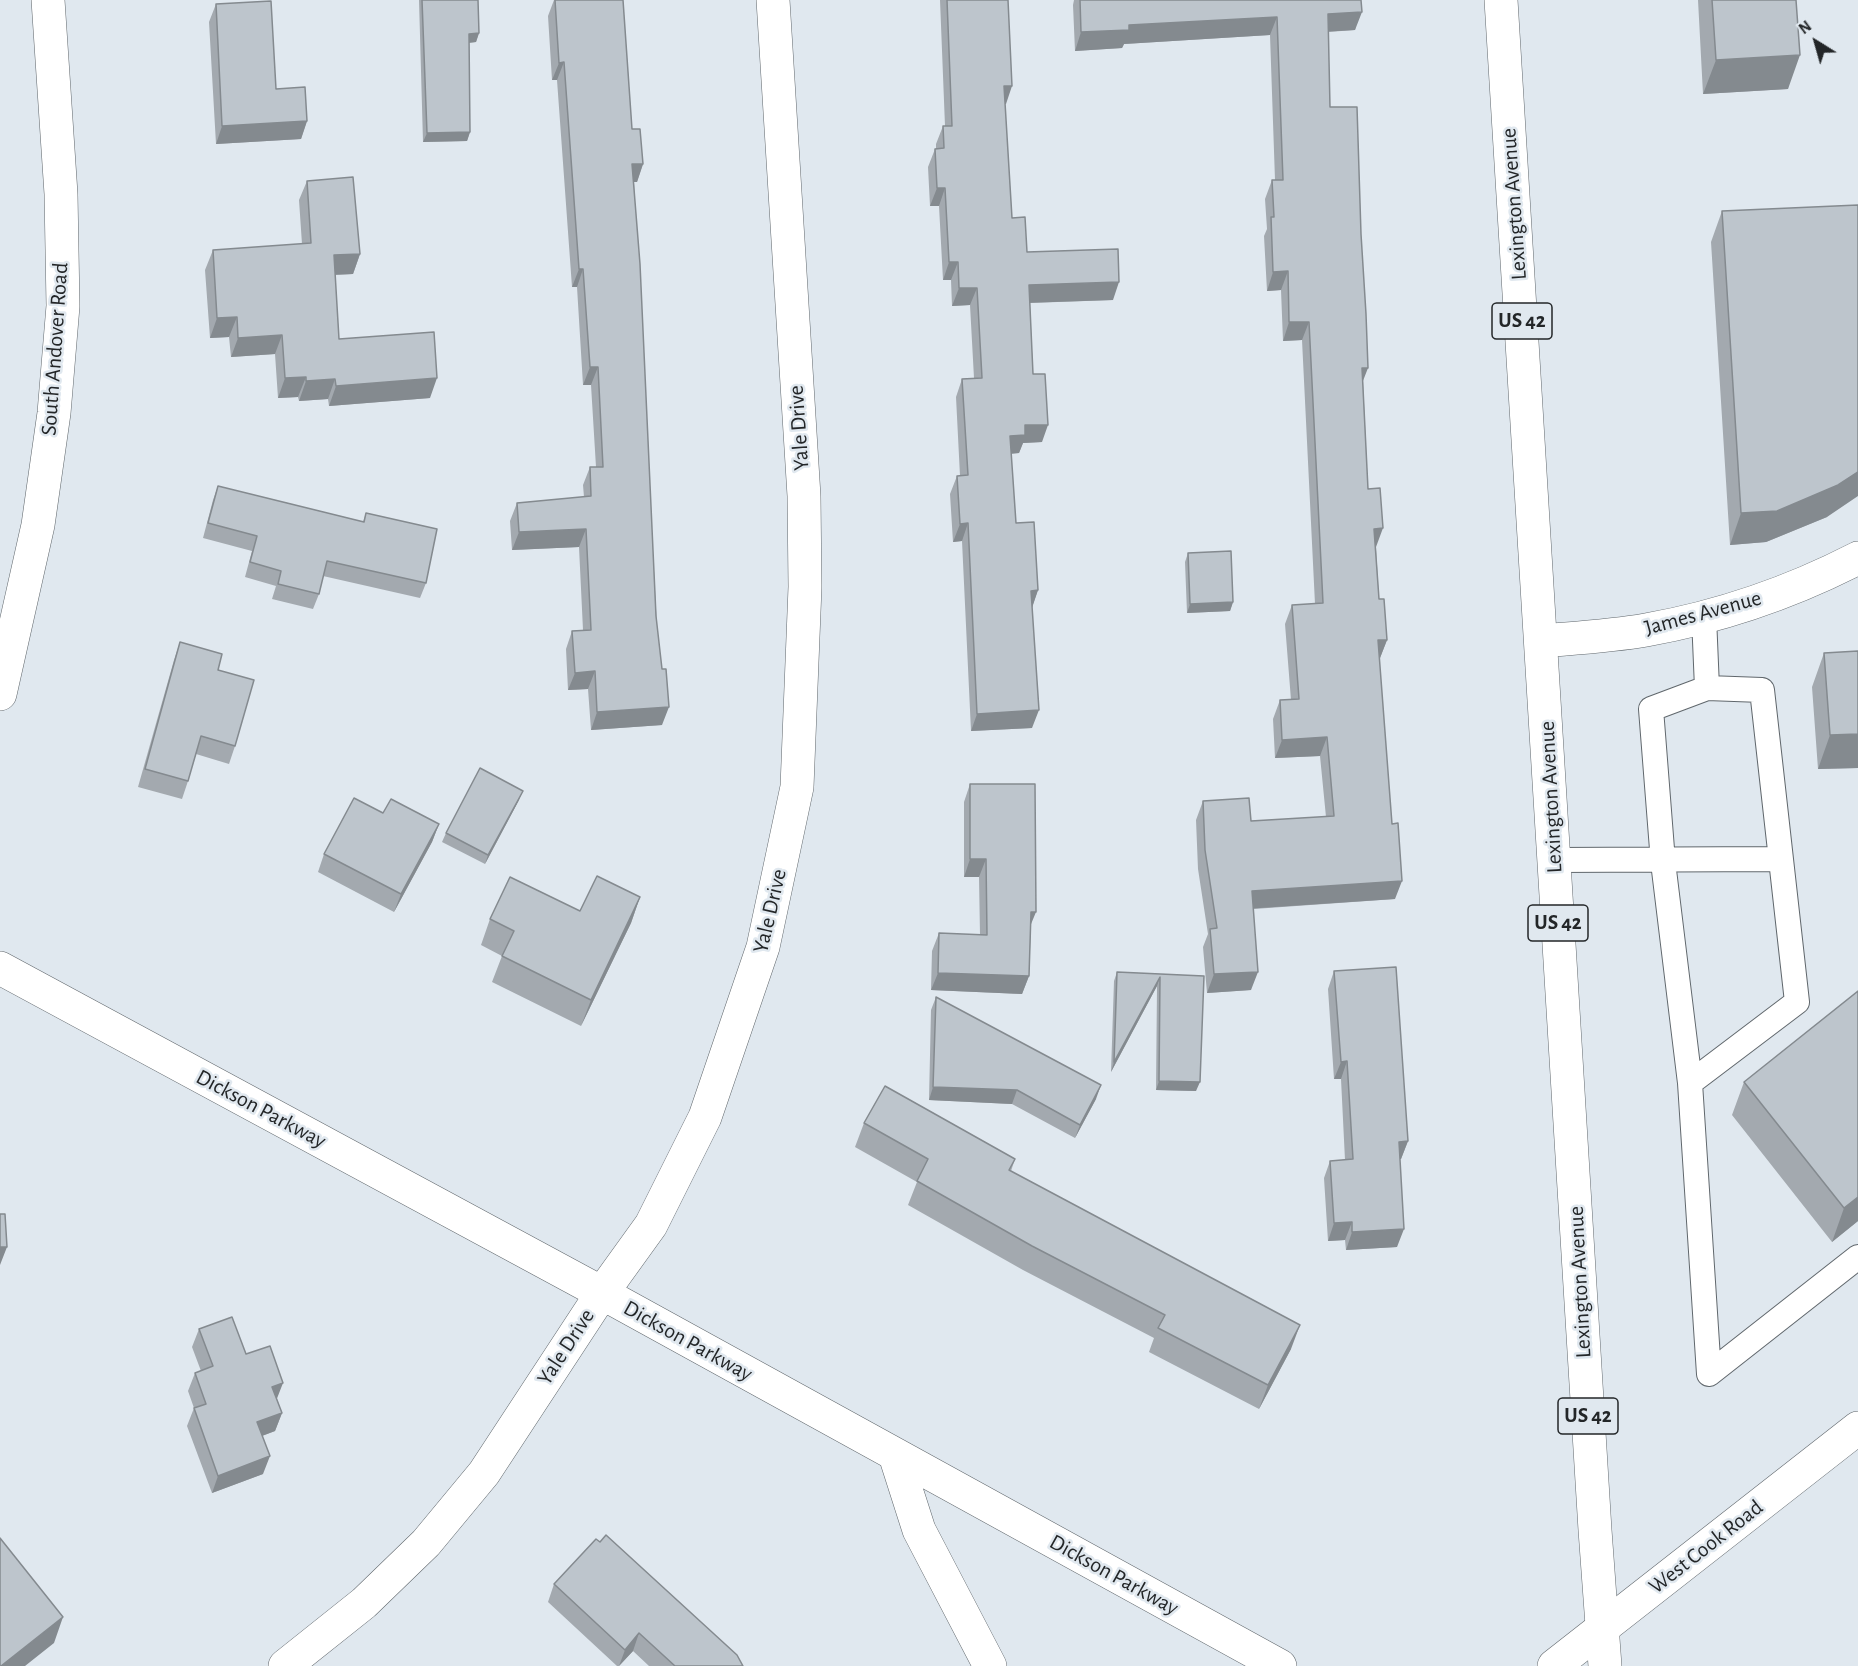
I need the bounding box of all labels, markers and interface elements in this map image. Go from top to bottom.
north arrow [1786,12,1846,72]
text: N [1796,18,1814,37]
street label: Lexington Avenue [1496,127,1532,281]
street label: South Andover Road [36,262,74,436]
road number: US 42 [1492,303,1552,339]
street label: Yale Drive [783,385,815,471]
street label: James Avenue [1642,585,1764,641]
street label: Lexington Avenue [1534,720,1568,874]
street label: Yale Drive [748,866,792,956]
road number: US 42 [1528,905,1588,941]
street label: Dickson Parkway [191,1064,331,1154]
street label: Lexington Avenue [1563,1205,1597,1359]
street label: Dickson Parkway [619,1295,757,1387]
street label: Yale Drive [532,1304,600,1390]
road number: US 42 [1558,1398,1618,1434]
street label: West Cook Road [1644,1494,1768,1600]
street label: Dickson Parkway [1045,1529,1183,1621]

